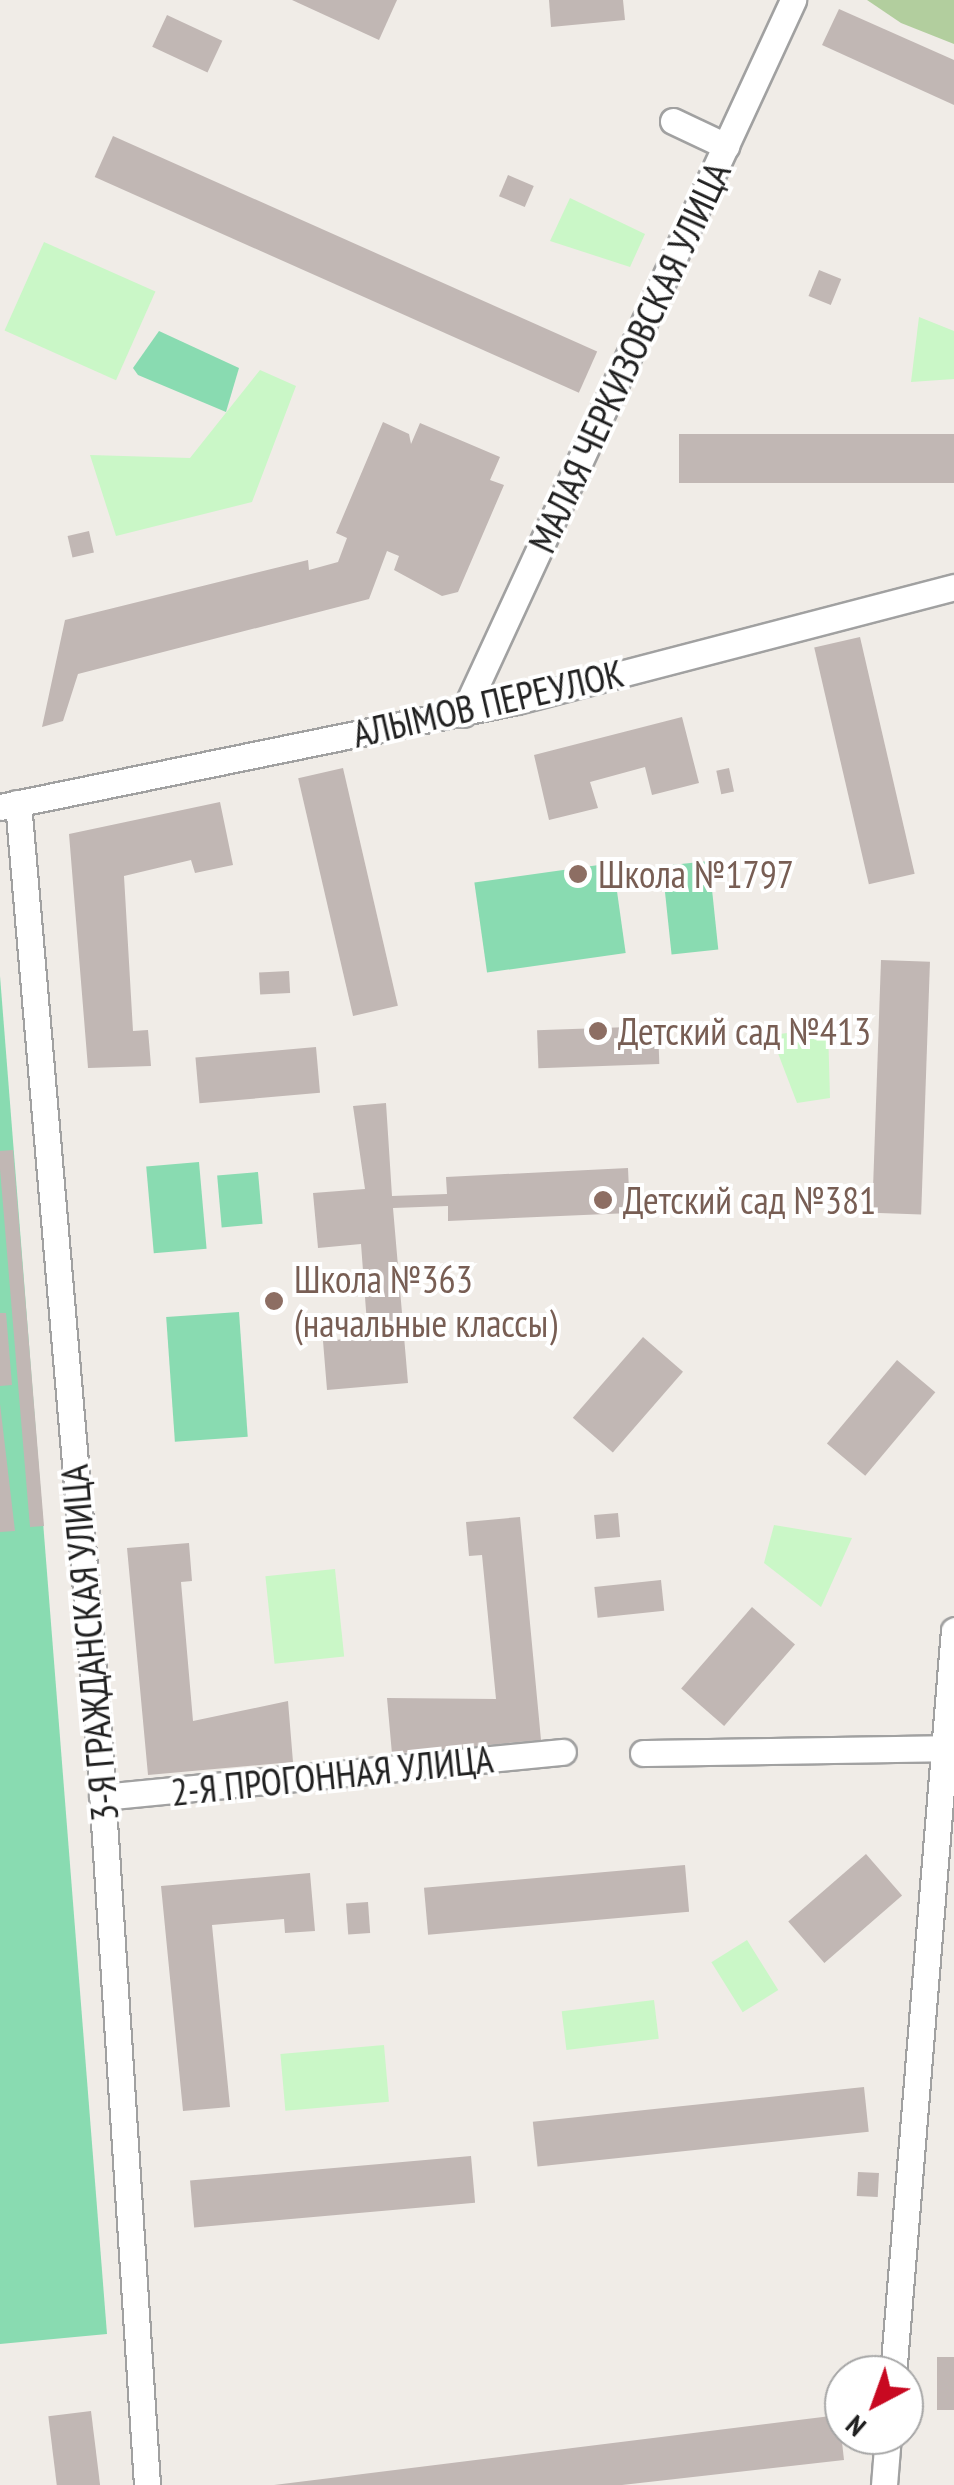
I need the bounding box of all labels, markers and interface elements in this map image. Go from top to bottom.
street label: МАЛАЯ ЧЕРКИЗОВСКАЯ УЛИЦА [518,154,740,560]
street label: АЛЫМОВ ПЕРЕУЛОК [348,650,628,756]
place label: Школа №1797 [598,851,794,897]
marker: Школа №1797 [567,863,589,885]
place label: Детский сад №413 [618,1008,871,1054]
marker: Детский сад №413 [587,1020,609,1042]
place label: Детский сад №381 [623,1177,876,1223]
marker: Детский сад №381 [592,1189,614,1211]
place label: Школа №363 (начальные классы) [294,1256,557,1346]
marker: Школа №363 (начальные классы) [263,1290,285,1312]
street label: 3-Я ГРАЖДАНСКАЯ УЛИЦА [51,1462,127,1824]
street label: 2-Я ПРОГОННАЯ УЛИЦА [168,1735,496,1815]
north arrow [824,2355,924,2455]
text: N [837,2408,873,2445]

